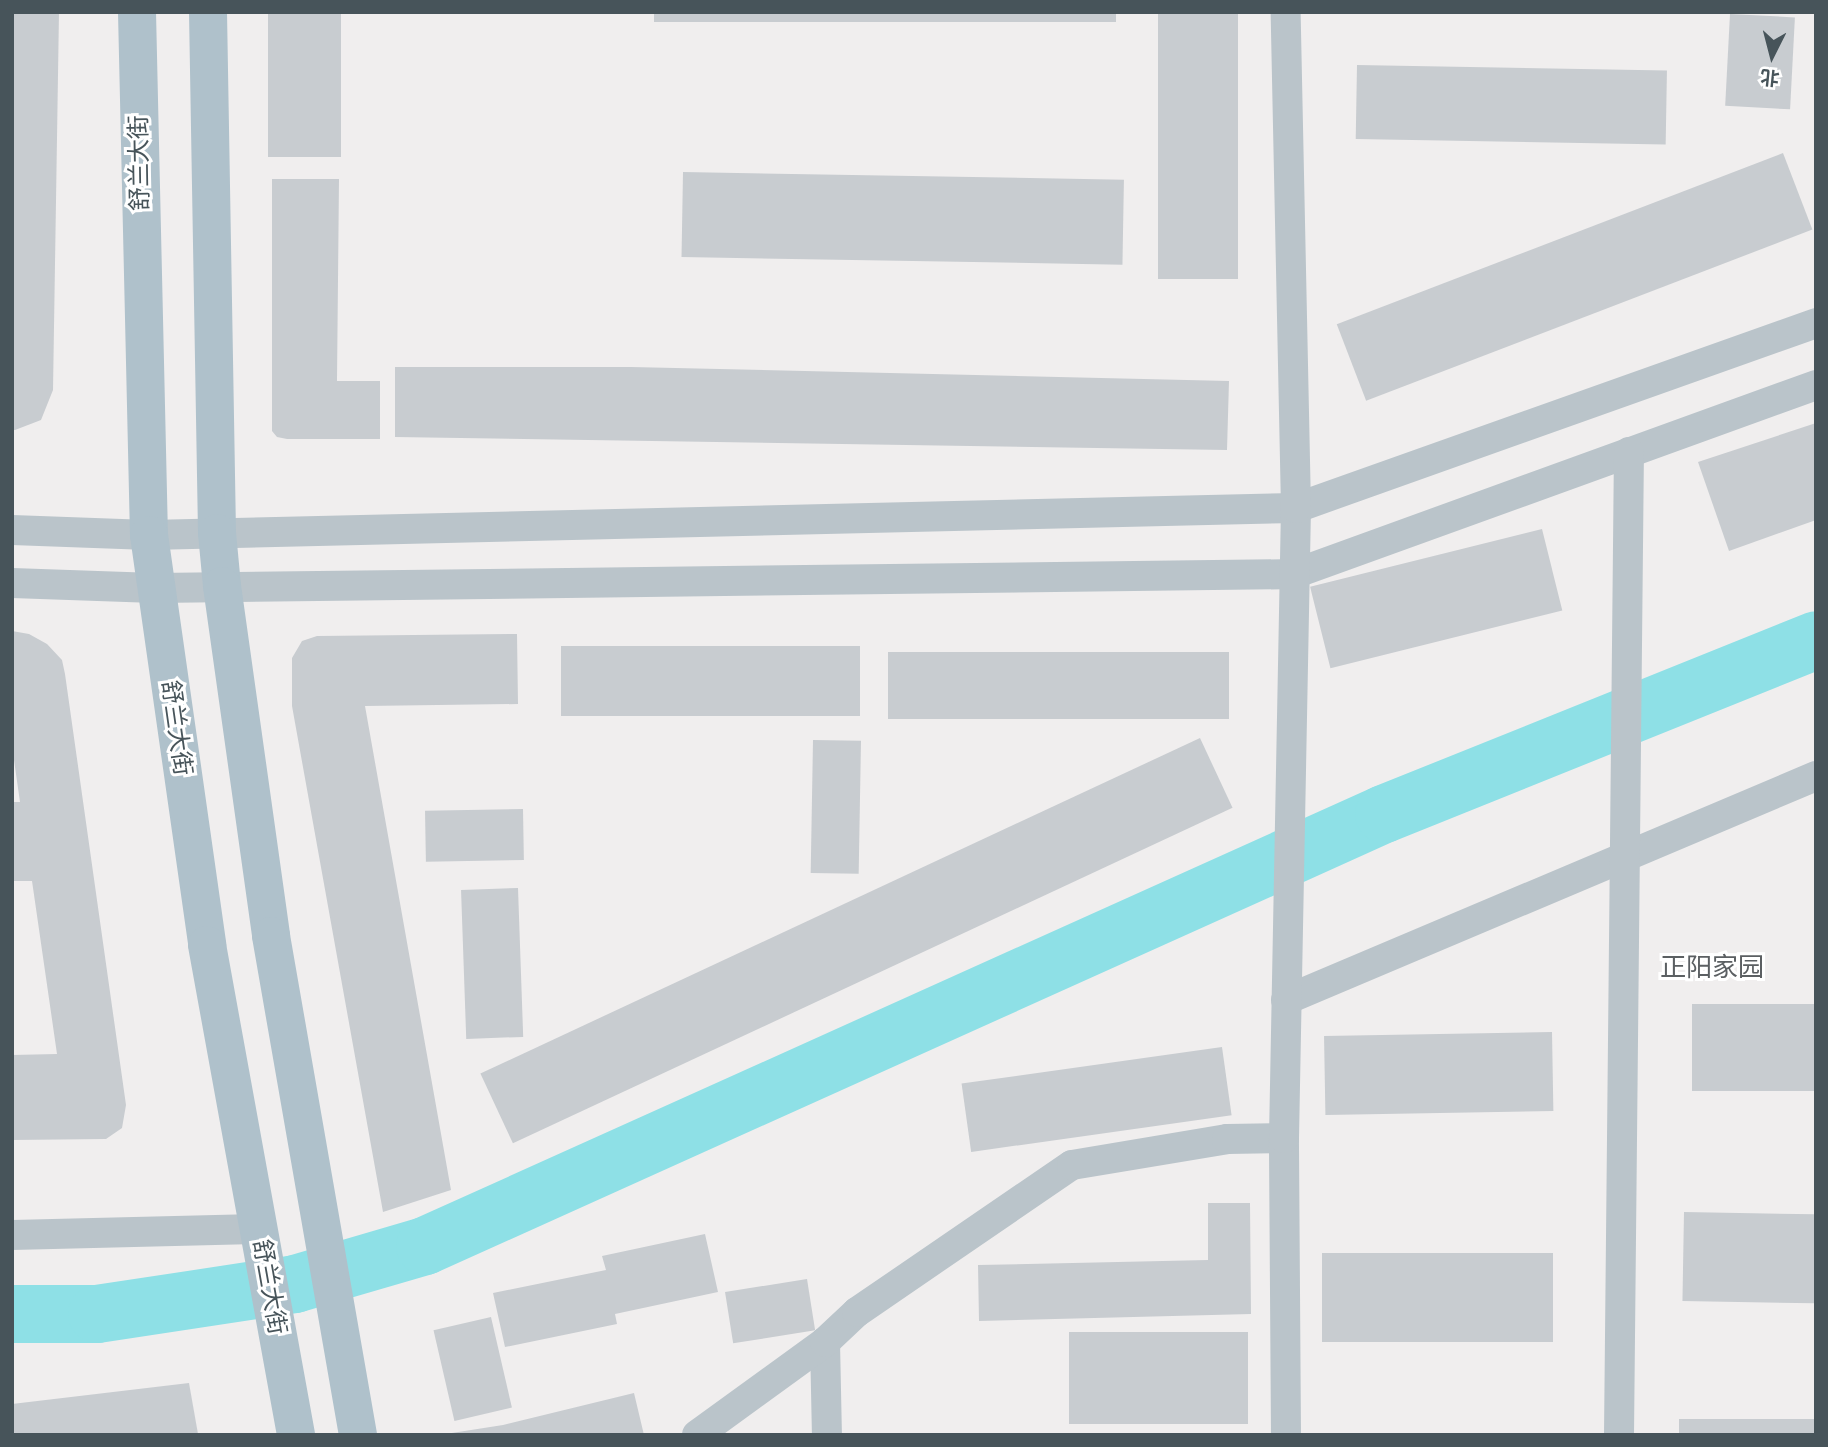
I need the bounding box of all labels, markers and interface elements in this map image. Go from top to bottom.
north arrow [1737,21,1807,91]
text: 北 [1759,63,1781,91]
street label: 舒兰大街 [125,115,155,211]
street label: 舒兰大街 [155,678,197,778]
district label: 正阳家园 [1660,952,1764,984]
street label: 舒兰大街 [246,1237,292,1337]

